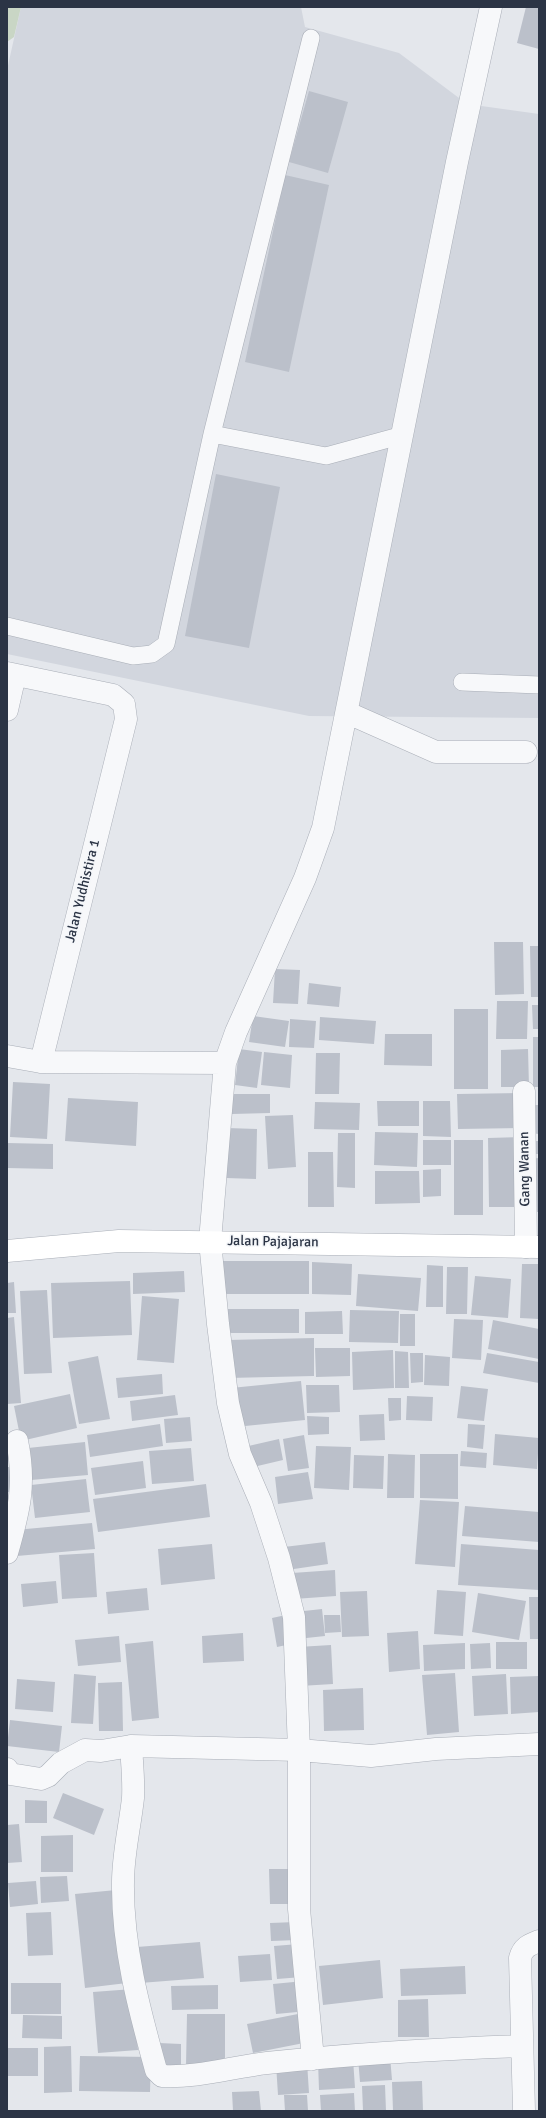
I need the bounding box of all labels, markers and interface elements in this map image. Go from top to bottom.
street label: Jalan Yudhistira 1 [62,838,104,944]
street label: Gang Wanan [516,1131,534,1207]
street label: Jalan Pajajaran [227,1233,319,1251]

